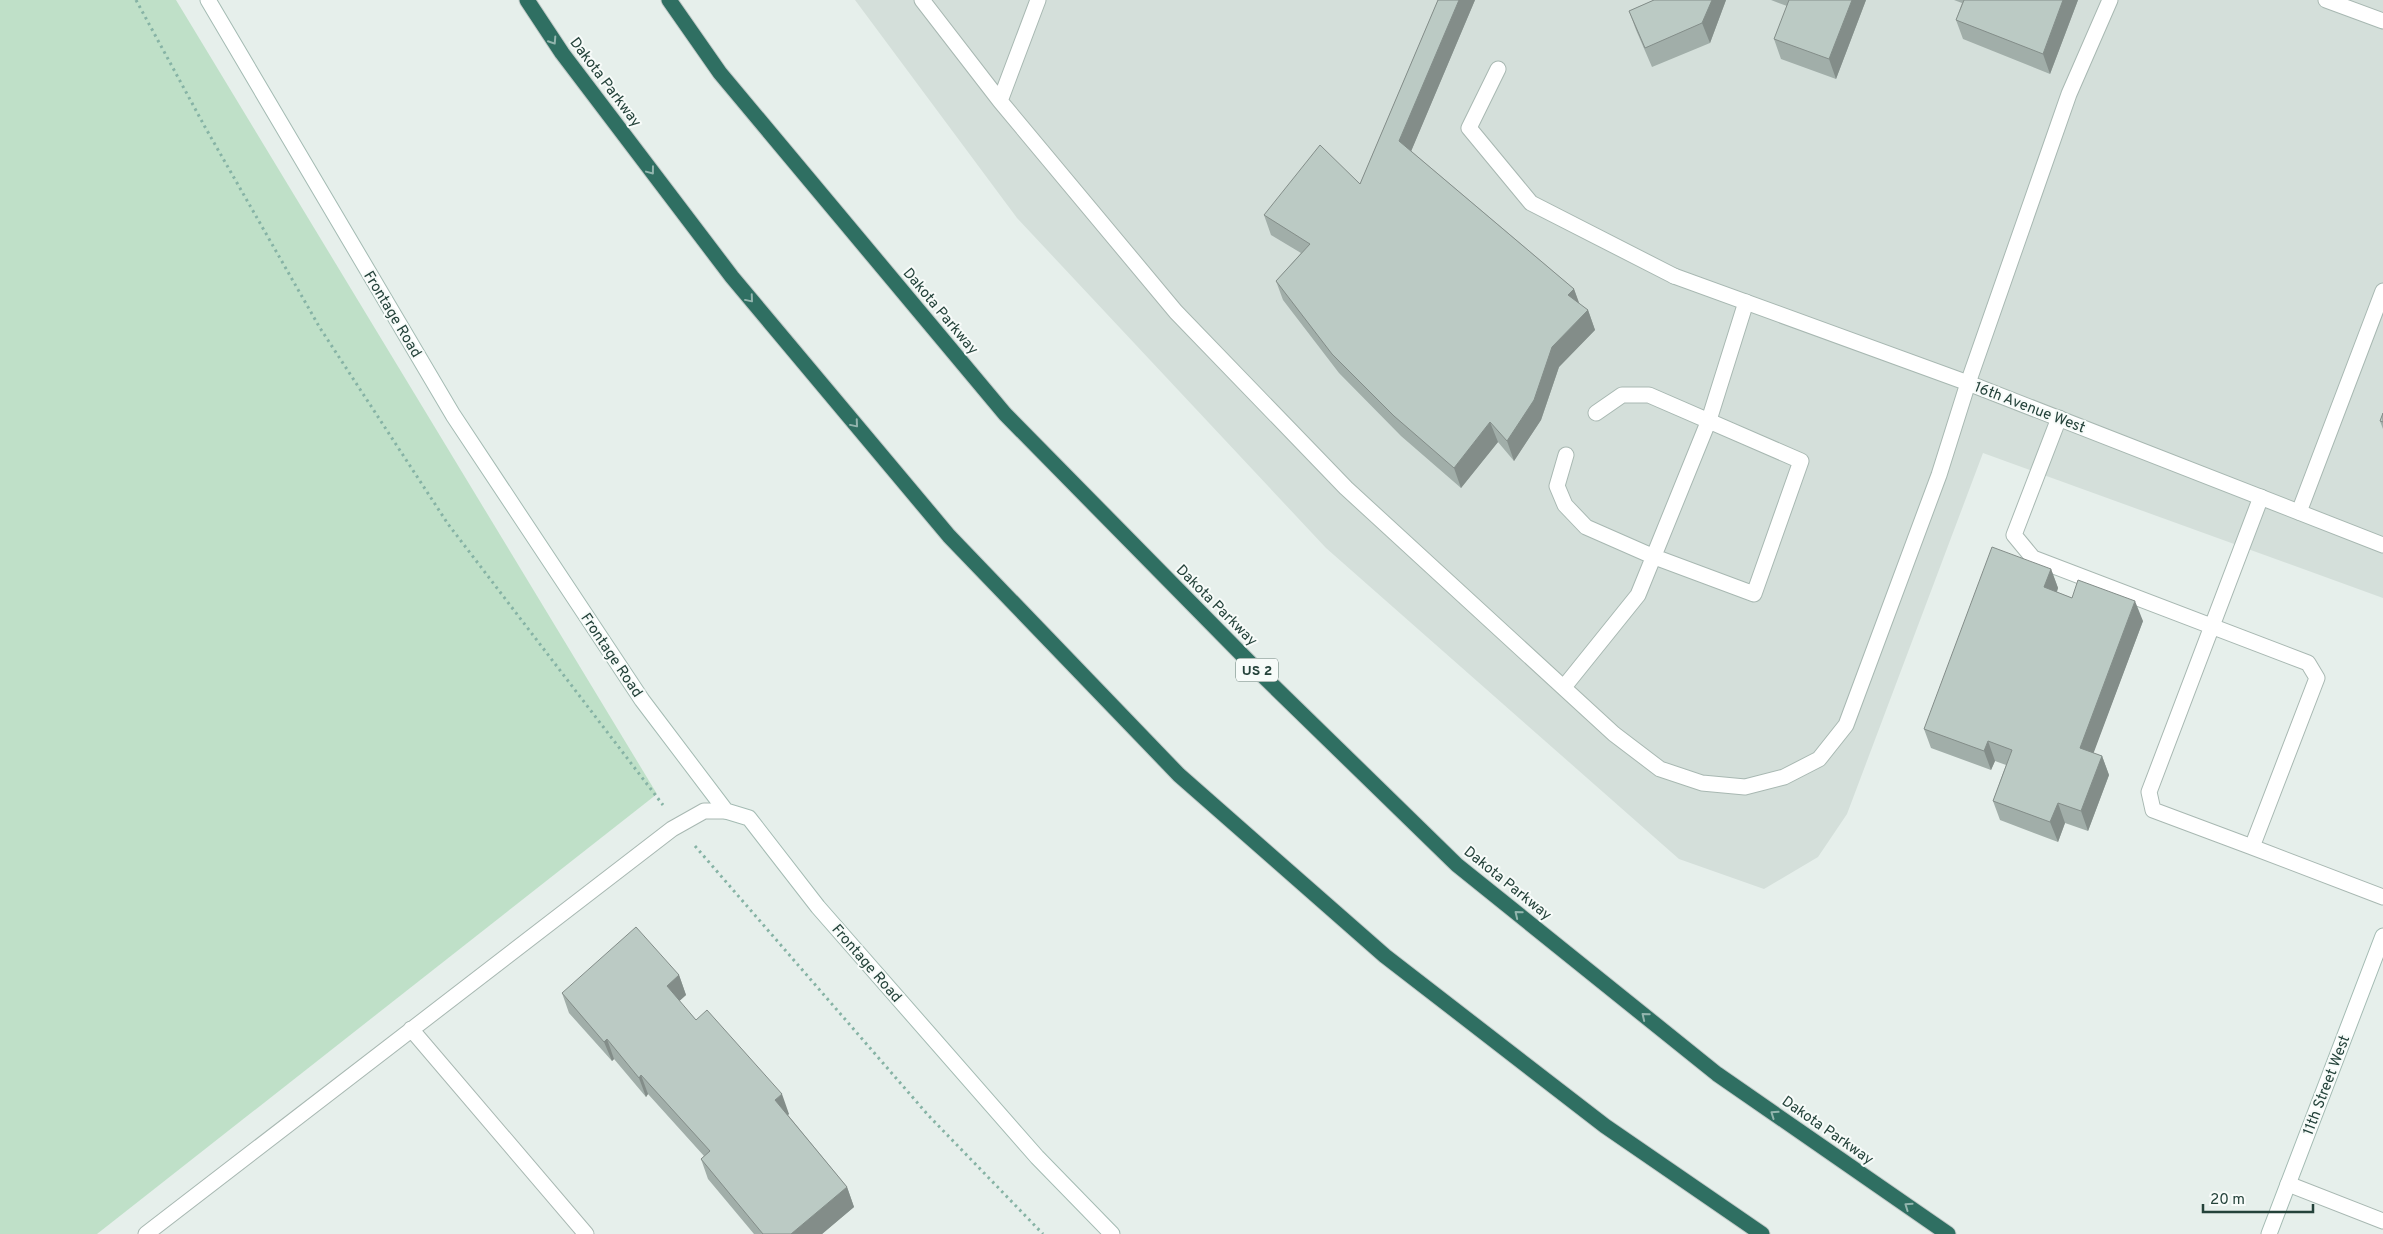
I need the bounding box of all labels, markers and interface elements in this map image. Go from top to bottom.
street label: Dakota Parkway [565,34,645,132]
one-way arrow [547,35,557,44]
one-way arrow [645,165,654,175]
street label: Dakota Parkway [898,265,982,359]
street label: Frontage Road [358,268,425,361]
one-way arrow [745,294,754,303]
street label: 16th Avenue West [1971,378,2088,438]
one-way arrow [849,418,858,427]
street label: Dakota Parkway [1171,561,1261,651]
street label: Frontage Road [576,610,646,702]
road number: US 2 [1236,658,1278,682]
street label: Dakota Parkway [1459,843,1555,925]
one-way arrow [1515,911,1524,919]
street label: Frontage Road [827,921,905,1007]
one-way arrow [1641,1012,1650,1021]
street label: 11th Street West [2300,1033,2355,1138]
street label: Dakota Parkway [1778,1093,1877,1170]
one-way arrow [1770,1111,1780,1120]
scale bar [2203,1182,2313,1214]
text: 20 m [2210,1191,2245,1210]
one-way arrow [1904,1203,1913,1212]

